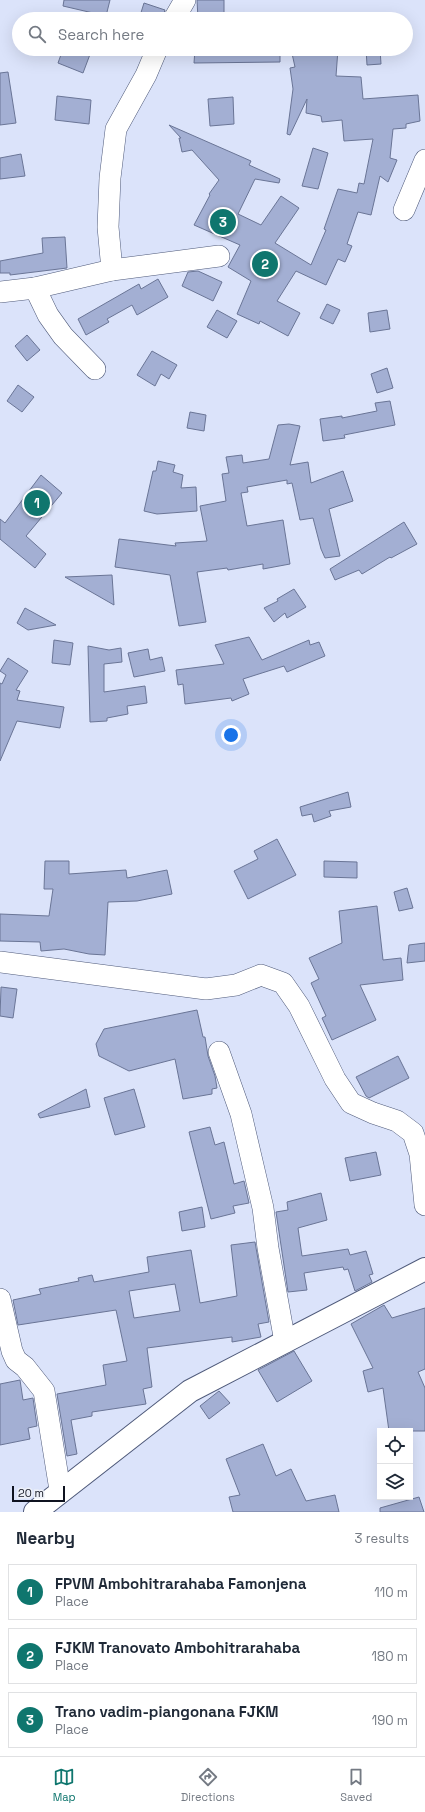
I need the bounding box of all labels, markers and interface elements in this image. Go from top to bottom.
search box [12,12,413,56]
icon: search [26,23,48,45]
text: Search here [58,25,144,44]
pin: 3 [210,207,236,237]
pin: 2 [252,249,278,279]
pin: 1 [24,488,50,518]
your location [221,725,241,745]
map controls [377,1428,413,1500]
button: locate [377,1428,413,1464]
button: layers [377,1464,413,1500]
scale bar [12,1484,65,1503]
text: 20 m [18,1486,44,1500]
text: Nearby [16,1527,75,1549]
text: 3 results [355,1530,409,1547]
text: FPVM Ambohitrarahaba Famonjena [55,1574,306,1593]
text: 1 [27,1584,33,1601]
text: 110 m [374,1584,408,1601]
text: Place [55,1593,89,1610]
text: FJKM Tranovato Ambohitrarahaba [55,1638,300,1657]
text: 2 [26,1648,34,1665]
text: 180 m [372,1648,408,1665]
text: Place [55,1657,89,1674]
text: Trano vadim-piangonana FJKM [55,1702,279,1721]
text: 3 [26,1712,34,1729]
text: 190 m [372,1712,408,1729]
text: Place [55,1721,89,1738]
tab: Map [53,1766,76,1804]
tab: Directions [181,1766,235,1804]
tab: Saved [340,1766,372,1804]

